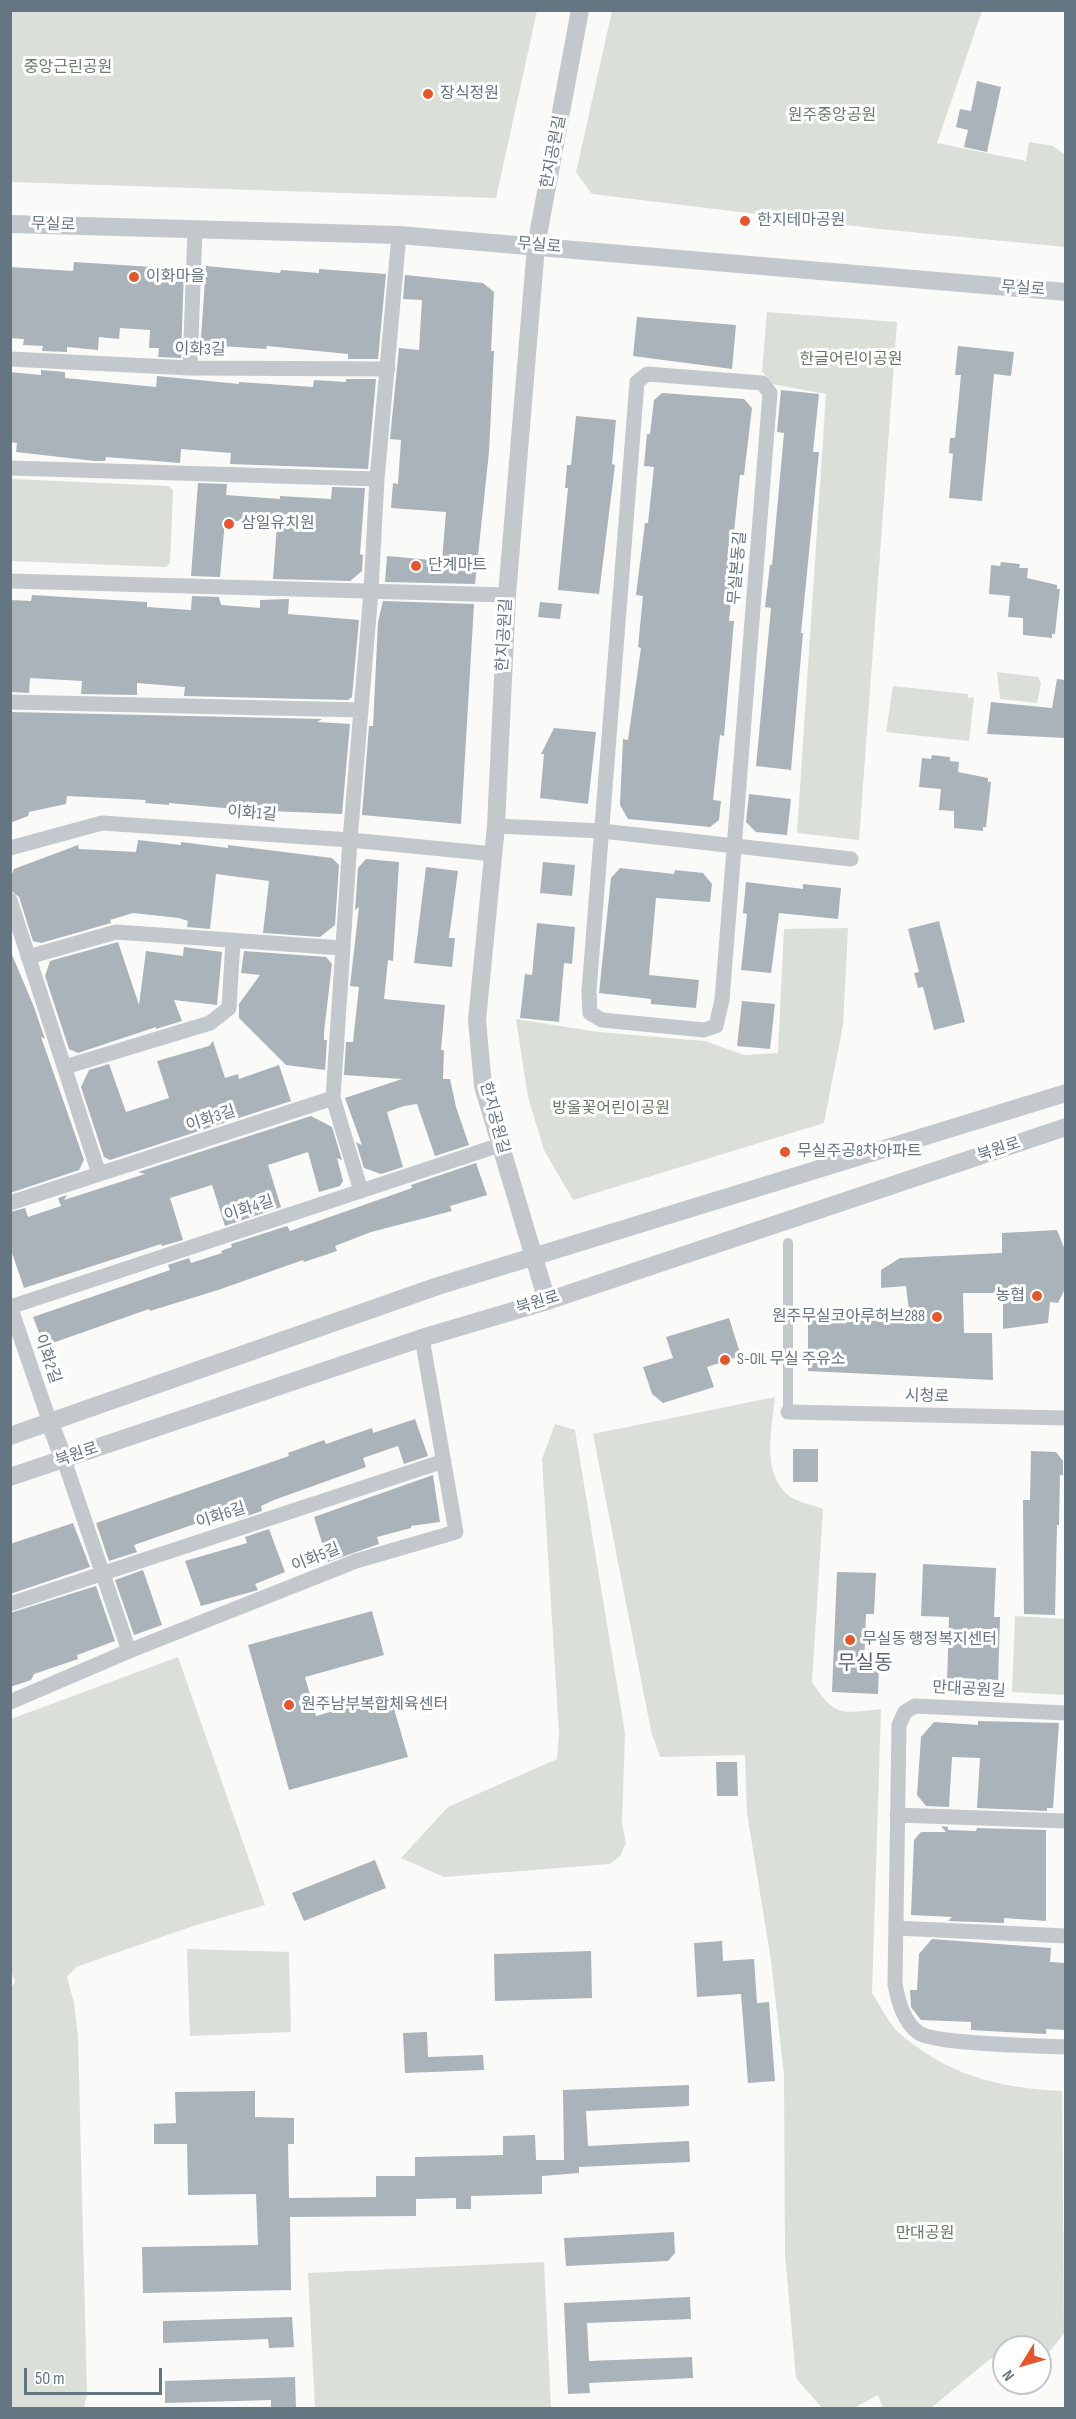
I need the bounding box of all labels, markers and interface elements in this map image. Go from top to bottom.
park label: 중앙근린공원 [24,58,112,78]
place label: 장식정원 [440,84,499,104]
marker: 장식정원 [421,87,435,101]
park label: 원주중앙공원 [788,106,876,126]
street label: 한지공원길 [538,114,570,190]
place label: 한지테마공원 [757,211,845,231]
marker: 한지테마공원 [738,214,752,228]
street label: 무실로 [31,215,75,235]
street label: 무실로 [516,235,562,257]
place label: 이화마을 [146,267,205,287]
marker: 이화마을 [127,270,141,284]
street label: 무실로 [1000,278,1046,300]
street label: 이화3길 [174,340,226,360]
park label: 한글어린이공원 [799,350,903,370]
place label: 삼일유치원 [241,514,315,534]
marker: 삼일유치원 [222,517,236,531]
street label: 무실본동길 [725,531,751,605]
place label: 단계마트 [428,556,487,576]
marker: 단계마트 [409,559,423,573]
street label: 한지공원길 [493,598,517,672]
street label: 이화1길 [227,803,277,825]
street label: 한지공원길 [475,1080,513,1156]
park label: 방울꽃어린이공원 [552,1099,670,1119]
street label: 이화3길 [184,1102,238,1136]
street label: 북원로 [975,1134,1023,1166]
place label: 무실주공8차아파트 [797,1142,922,1162]
marker: 무실주공8차아파트 [778,1145,792,1159]
street label: 이화4길 [222,1192,276,1226]
place label: 농협 [996,1286,1025,1306]
street label: 북원로 [514,1287,562,1319]
marker: 농협 [1030,1289,1044,1303]
place label: 원주무실코아루허브288 [772,1307,925,1327]
marker: 원주무실코아루허브288 [930,1310,944,1324]
street label: 이화2길 [30,1332,64,1386]
place label: S-OIL 무실 주유소 [737,1350,846,1370]
marker: S-OIL 무실 주유소 [718,1353,732,1367]
street label: 시청로 [905,1387,949,1407]
street label: 북원로 [53,1439,101,1471]
street label: 이화6길 [194,1499,248,1533]
street label: 이화5길 [289,1540,343,1576]
place label: 무실동 행정복지센터 [862,1630,997,1650]
marker: 무실동 행정복지센터 [843,1633,857,1647]
district label: 무실동 [837,1652,893,1676]
street label: 만대공원길 [932,1678,1006,1702]
place label: 원주남부복합체육센터 [301,1695,448,1715]
marker: 원주남부복합체육센터 [282,1698,296,1712]
park label: 만대공원 [896,2224,954,2244]
north arrow [992,2335,1052,2395]
scale bar [27,2356,165,2394]
text: N [999,2366,1019,2384]
text: 50 m [35,2368,65,2389]

